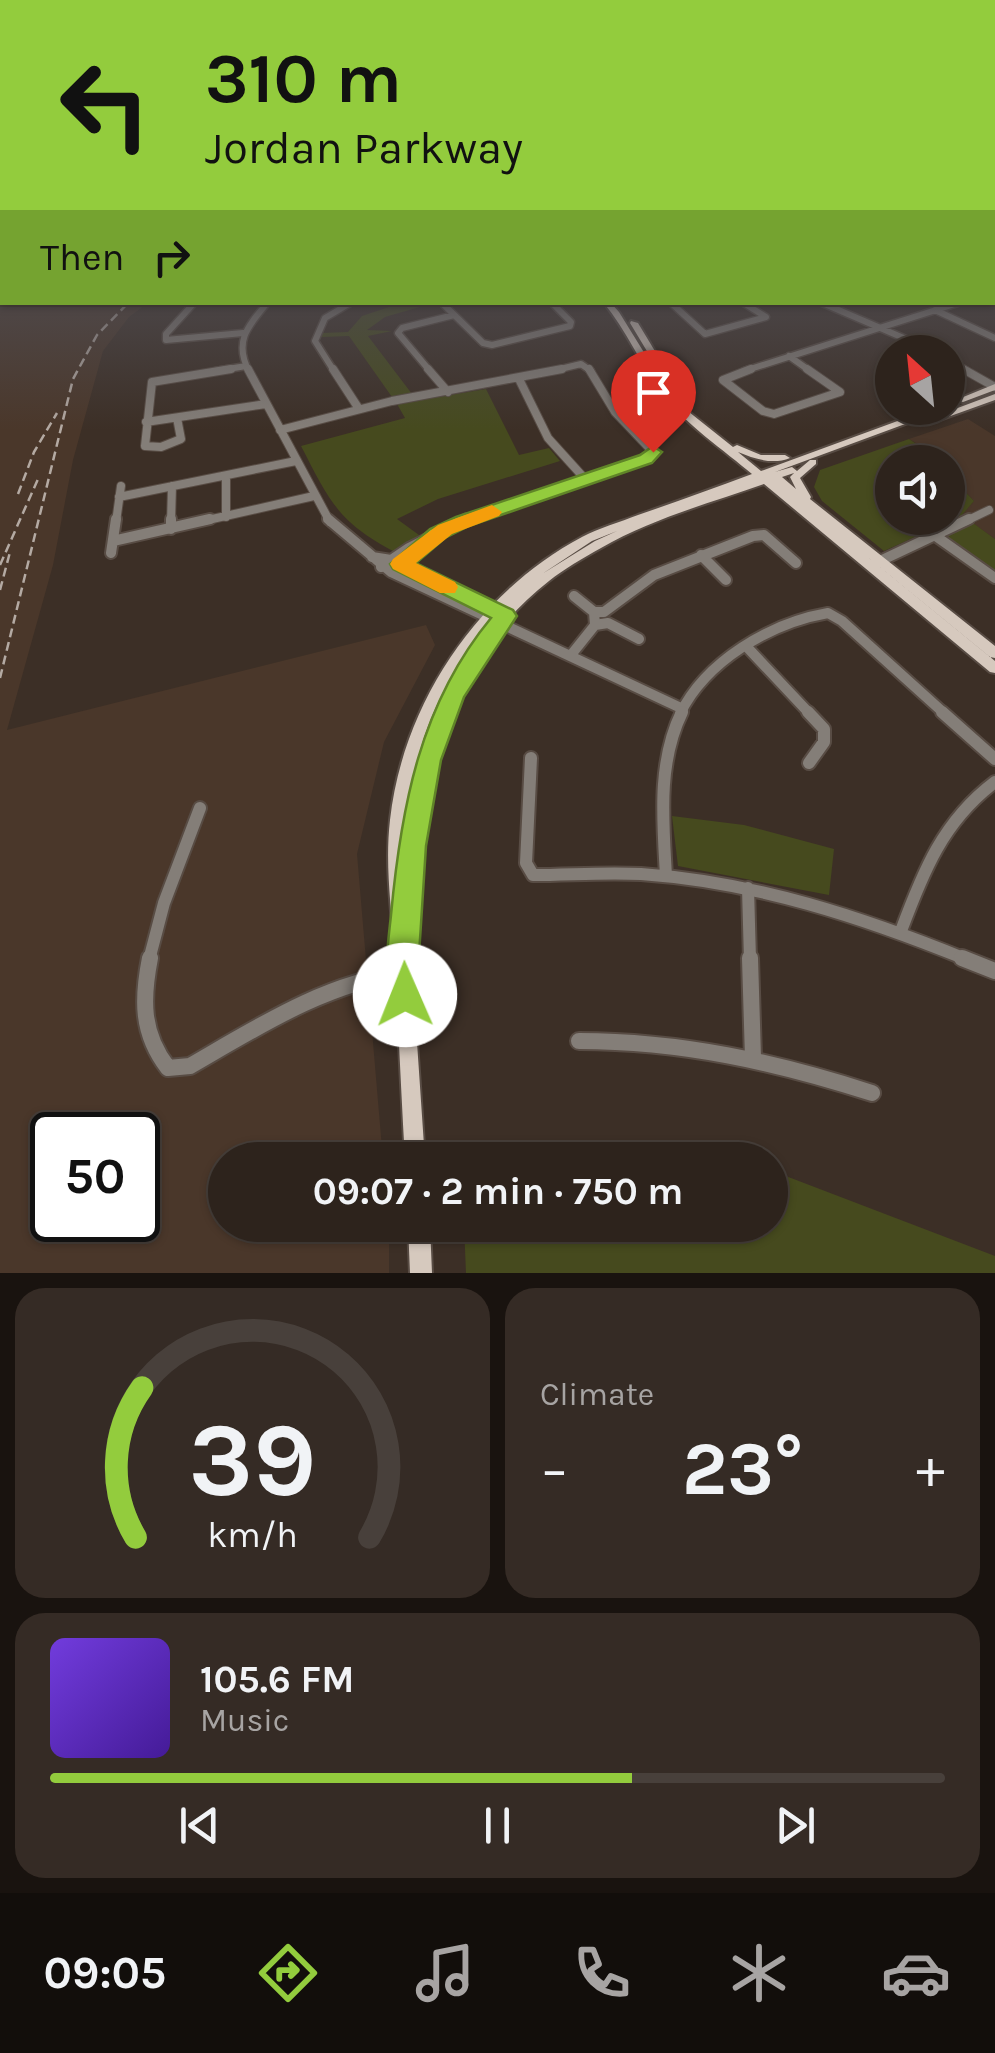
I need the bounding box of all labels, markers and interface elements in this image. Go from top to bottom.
text: 310 m [205,38,402,120]
icon: left [40,40,170,170]
text: Jordan Parkway [205,122,523,174]
icon: right [144,230,199,285]
text: Then [40,235,124,280]
north arrow [875,335,965,425]
map controls [875,335,965,535]
pin [611,350,696,453]
icon: arrive [626,365,681,420]
button: sound [875,445,965,535]
position arrow [353,943,457,1047]
speed limit sign: 50 [30,1112,160,1242]
text: 09:07 · 2 min · 750 m [313,1169,683,1214]
text: Climate [540,1376,654,1413]
text: 39 [188,1400,317,1521]
text: 23° [682,1425,803,1513]
text: − [540,1437,569,1501]
text: + [916,1437,945,1501]
text: km/h [207,1514,298,1556]
text: 105.6 FM [200,1657,355,1702]
text: Music [200,1702,289,1739]
icon: previous [172,1798,227,1853]
icon: pause [470,1798,525,1853]
icon: next [768,1798,823,1853]
icon: directions [253,1938,323,2008]
icon: music [410,1938,480,2008]
icon: phone [567,1938,637,2008]
icon: climate [724,1938,794,2008]
icon: car [881,1938,951,2008]
text: 09:05 [44,1947,166,1999]

